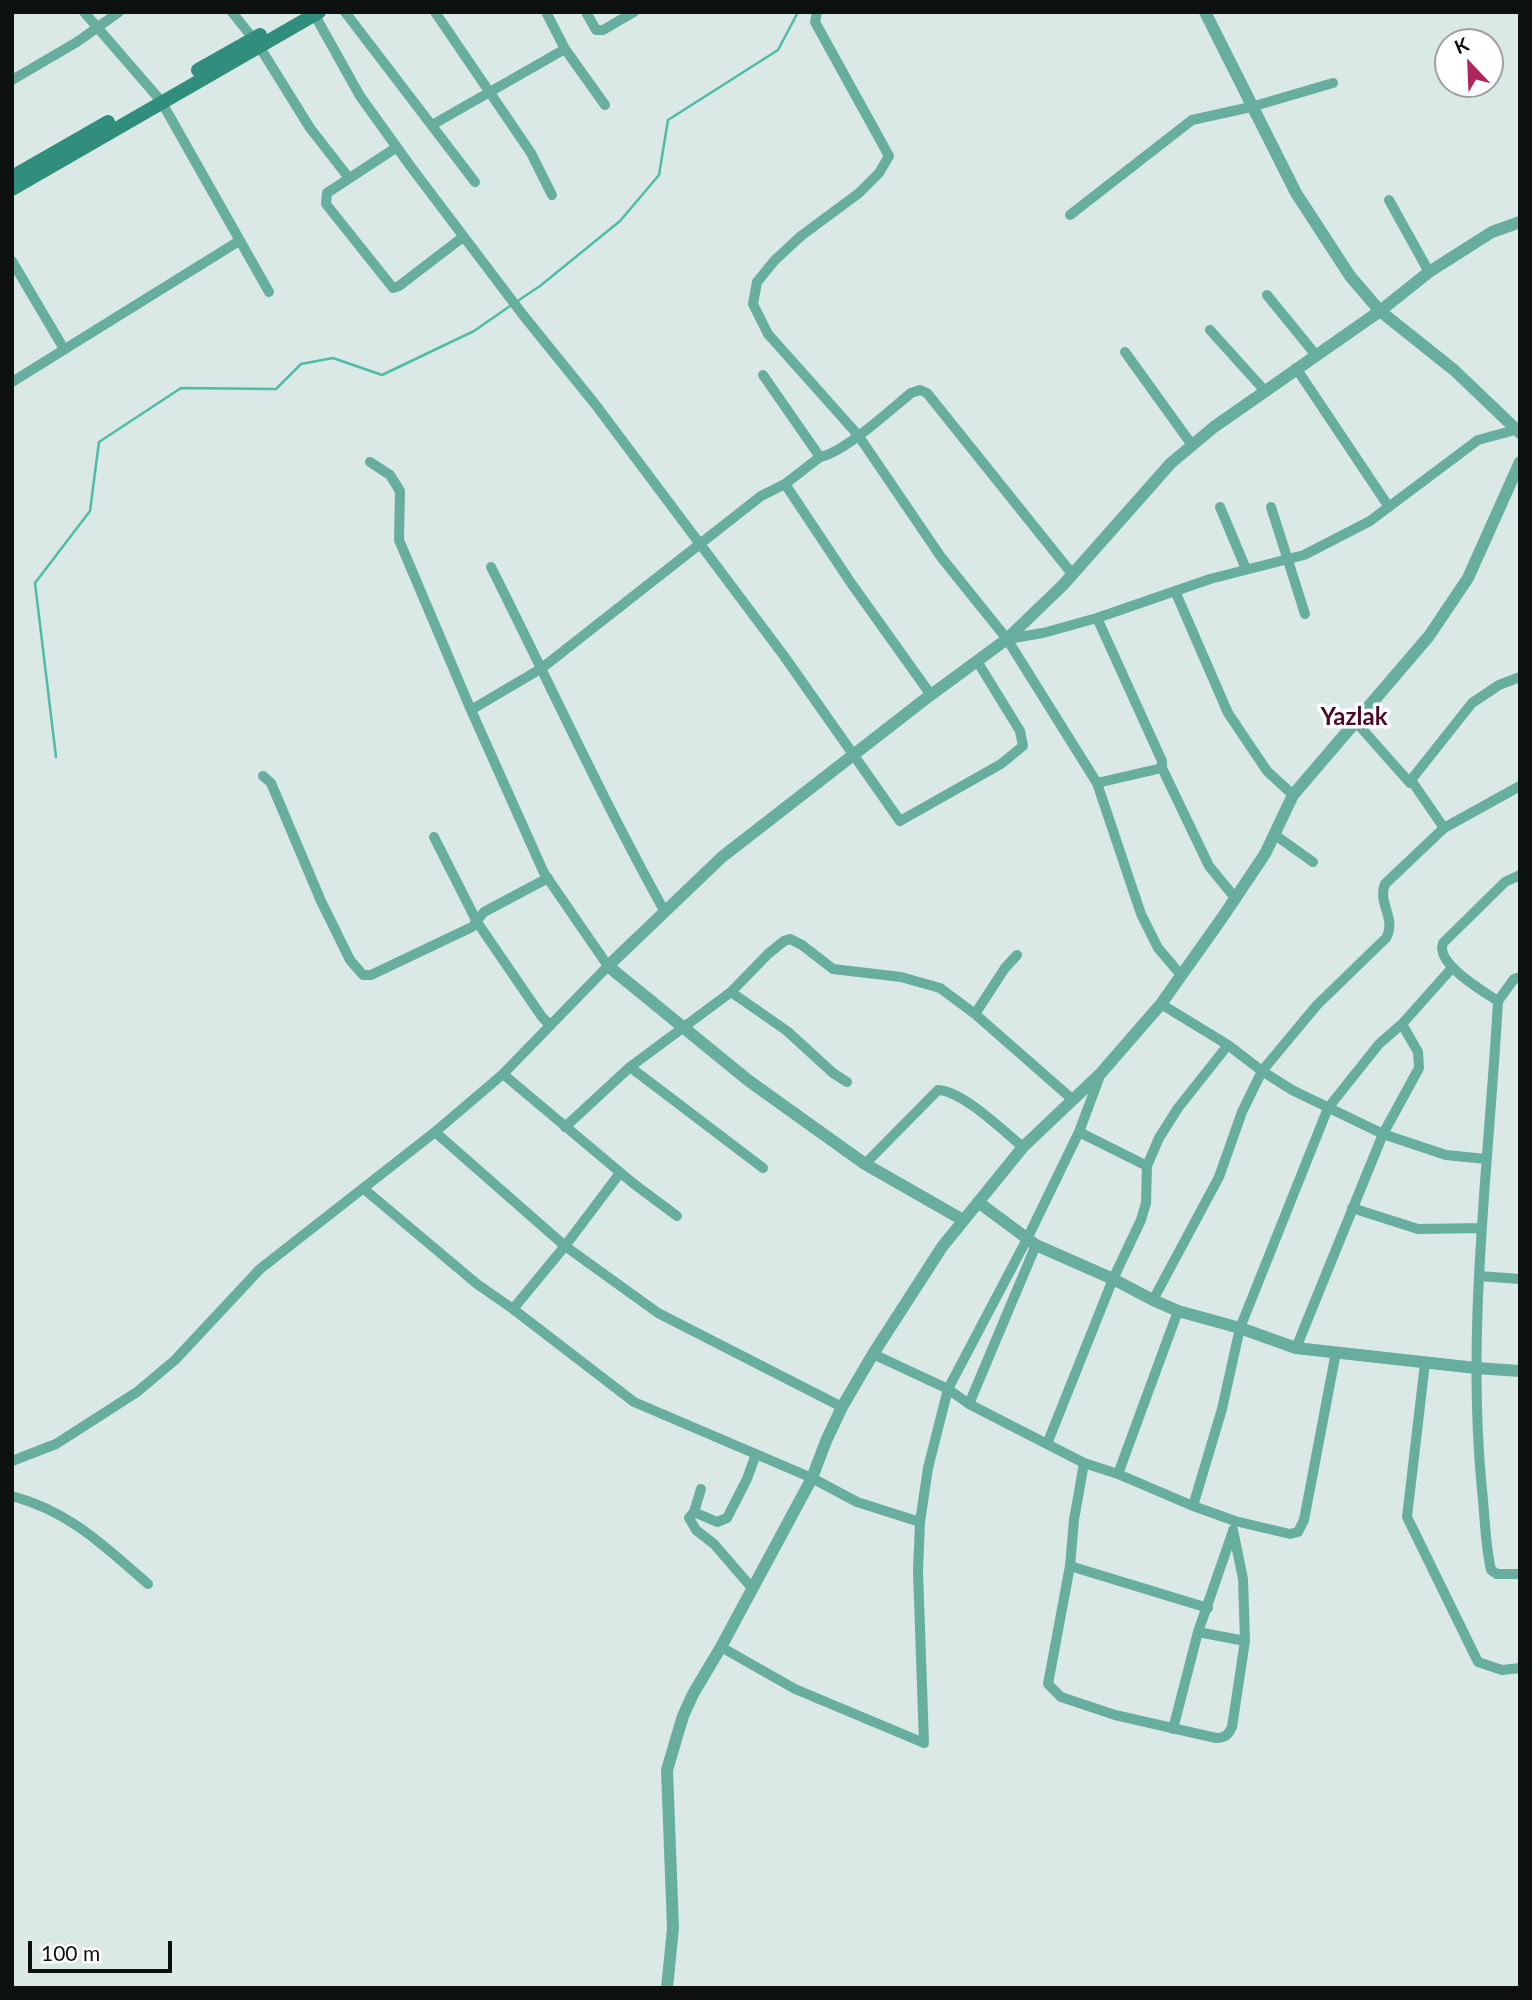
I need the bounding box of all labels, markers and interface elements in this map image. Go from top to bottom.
north arrow [1434,28,1504,98]
text: K [1451,32,1472,58]
district label: Yazlak [1320,703,1388,731]
scale bar [32,1926,175,1970]
text: 100 m [41,1940,100,1965]

